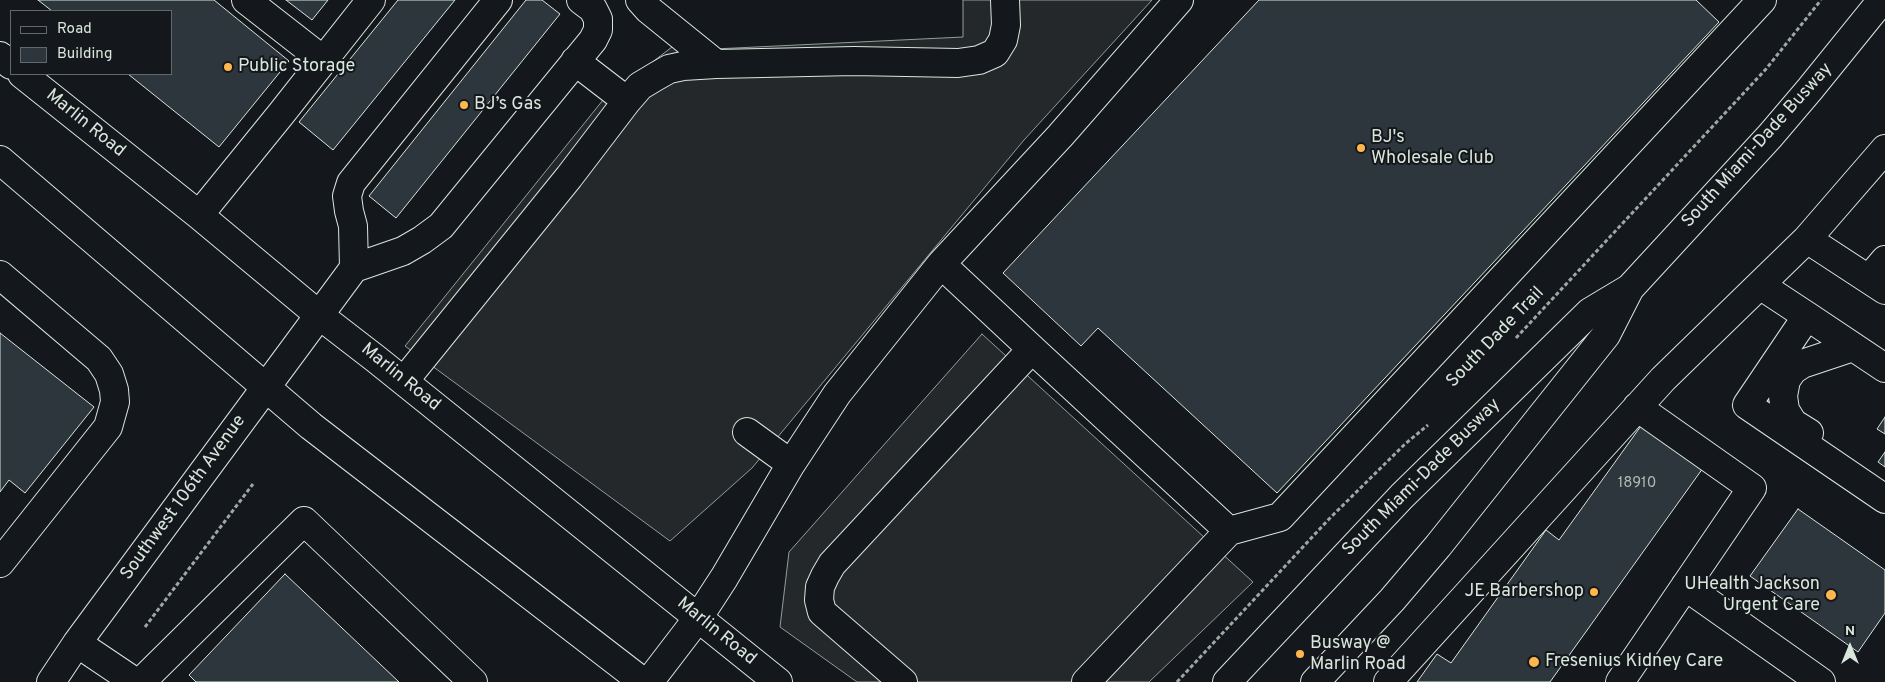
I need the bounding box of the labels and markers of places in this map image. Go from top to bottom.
place label: Public Storage [238,56,355,78]
marker: Public Storage [222,61,234,73]
place label: BJ’s Gas [474,94,542,116]
marker: BJ’s Gas [458,99,470,111]
place label: BJ's Wholesale Club [1371,127,1494,170]
marker: BJ's Wholesale Club [1355,142,1367,154]
place label: UHealth Jackson Urgent Care [1684,574,1820,616]
place label: JE Barbershop [1465,581,1584,603]
marker: JE Barbershop [1588,586,1600,598]
marker: UHealth Jackson Urgent Care [1824,588,1838,602]
place label: Busway @ Marlin Road [1310,633,1406,676]
marker: Busway @ Marlin Road [1294,648,1306,660]
place label: Fresenius Kidney Care [1545,651,1723,673]
marker: Fresenius Kidney Care [1527,655,1541,669]

